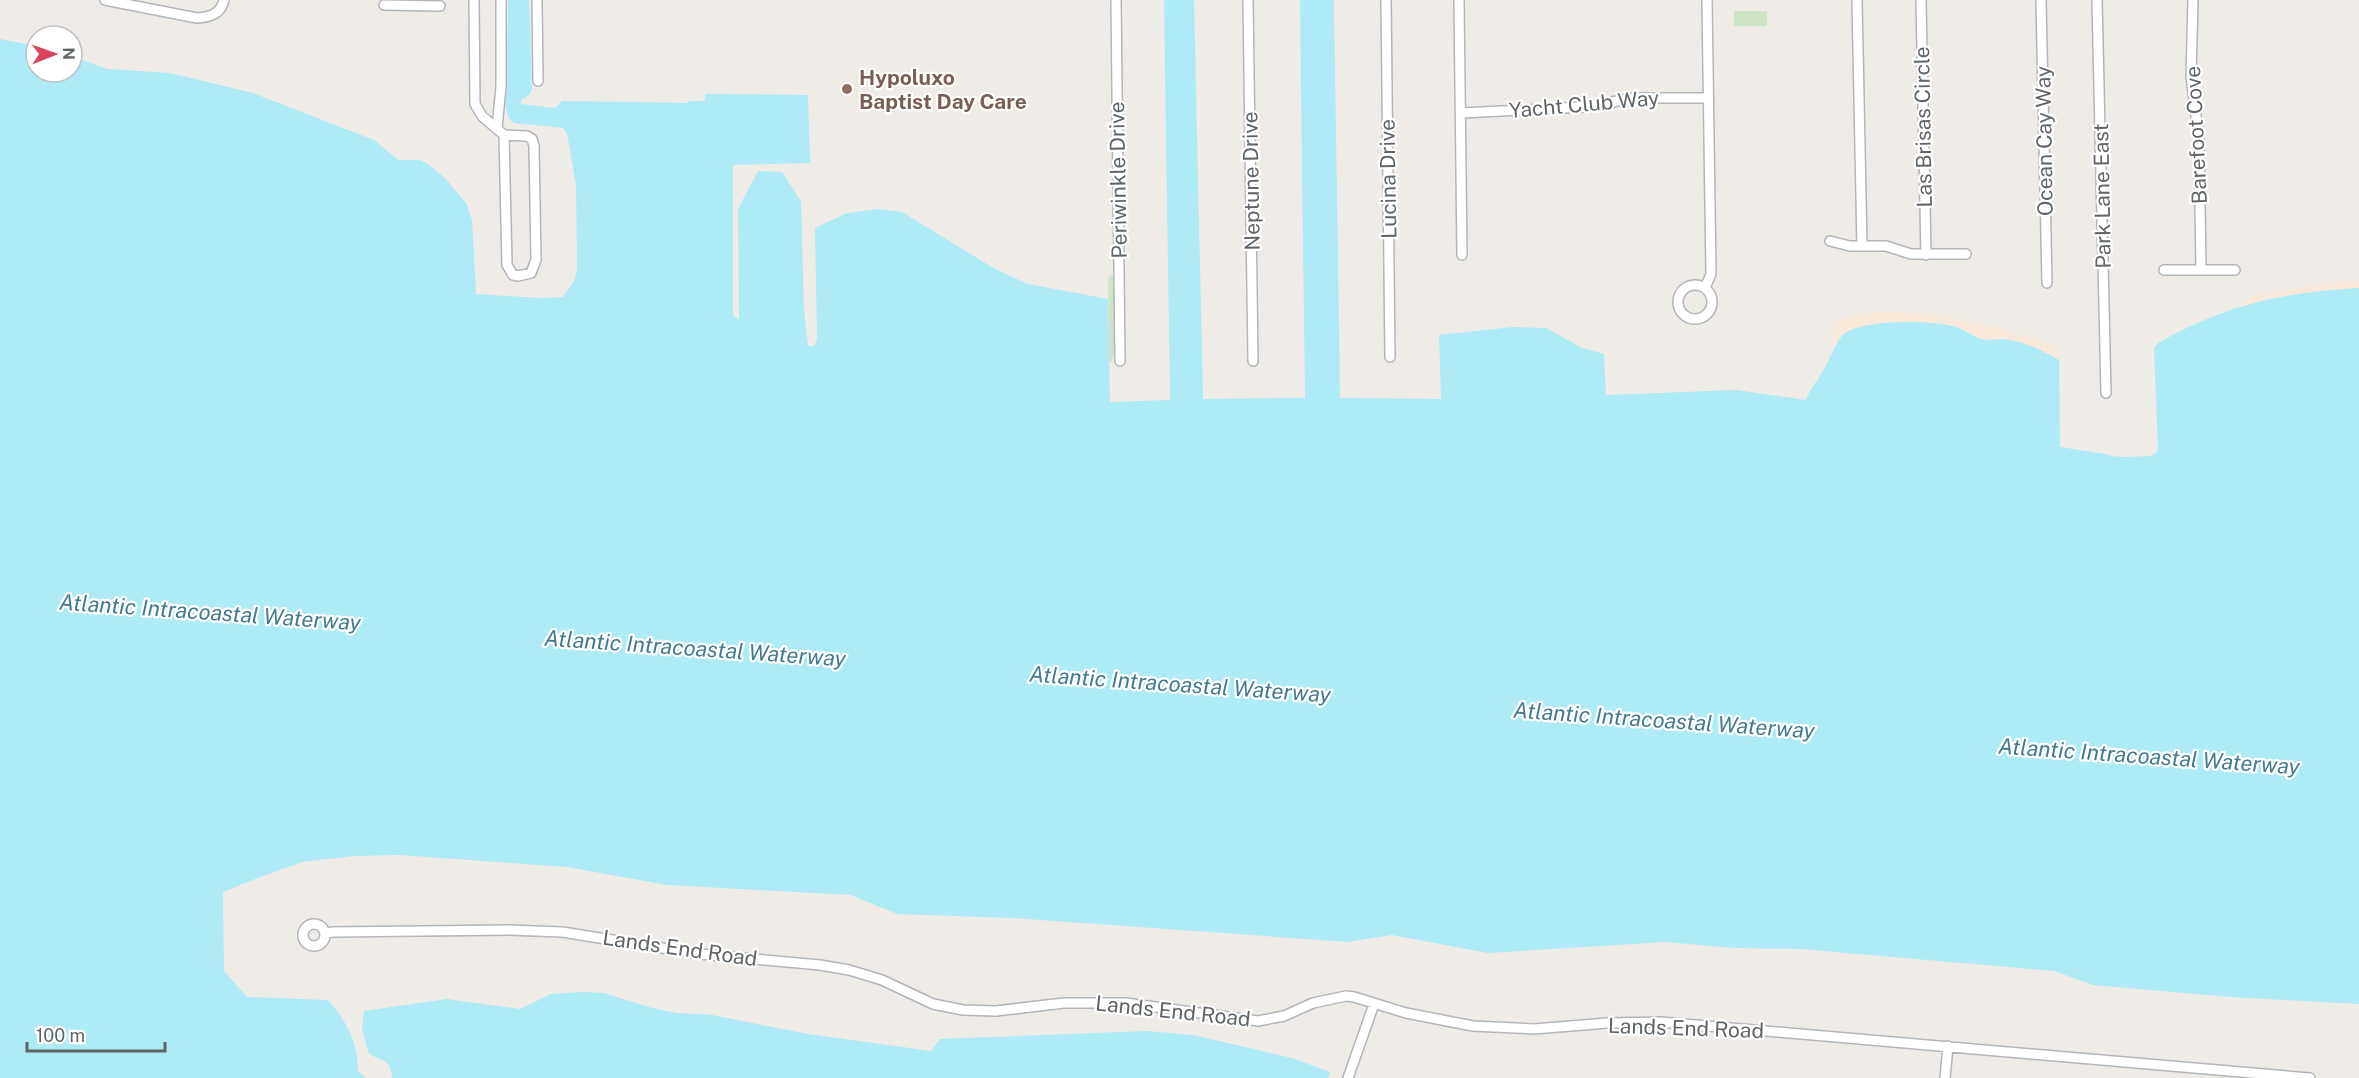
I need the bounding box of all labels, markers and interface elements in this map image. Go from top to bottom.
north arrow [24,24,84,84]
street label: Las Brisas Circle [1909,46,1937,208]
text: N [59,47,78,60]
place label: Hypoluxo Baptist Day Care [859,65,1027,114]
street label: Barefoot Cove [2180,65,2212,205]
street label: Ocean Cay Way [2030,66,2058,216]
marker: Hypoluxo Baptist Day Care [840,82,854,96]
street label: Yacht Club Way [1508,85,1660,123]
street label: Periwinkle Drive [1104,101,1132,259]
street label: Neptune Drive [1237,111,1265,251]
street label: Lucina Drive [1374,119,1402,239]
street label: Park Lane East [2088,123,2116,269]
water label: Atlantic Intracoastal Waterway [58,588,362,636]
water label: Atlantic Intracoastal Waterway [543,624,847,672]
water label: Atlantic Intracoastal Waterway [1028,660,1332,708]
water label: Atlantic Intracoastal Waterway [1512,696,1816,744]
water label: Atlantic Intracoastal Waterway [1997,732,2301,780]
street label: Lands End Road [601,925,759,971]
street label: Lands End Road [1094,990,1252,1032]
street label: Lands End Road [1608,1013,1764,1043]
scale bar [27,1015,165,1053]
text: 100 m [36,1025,85,1046]

